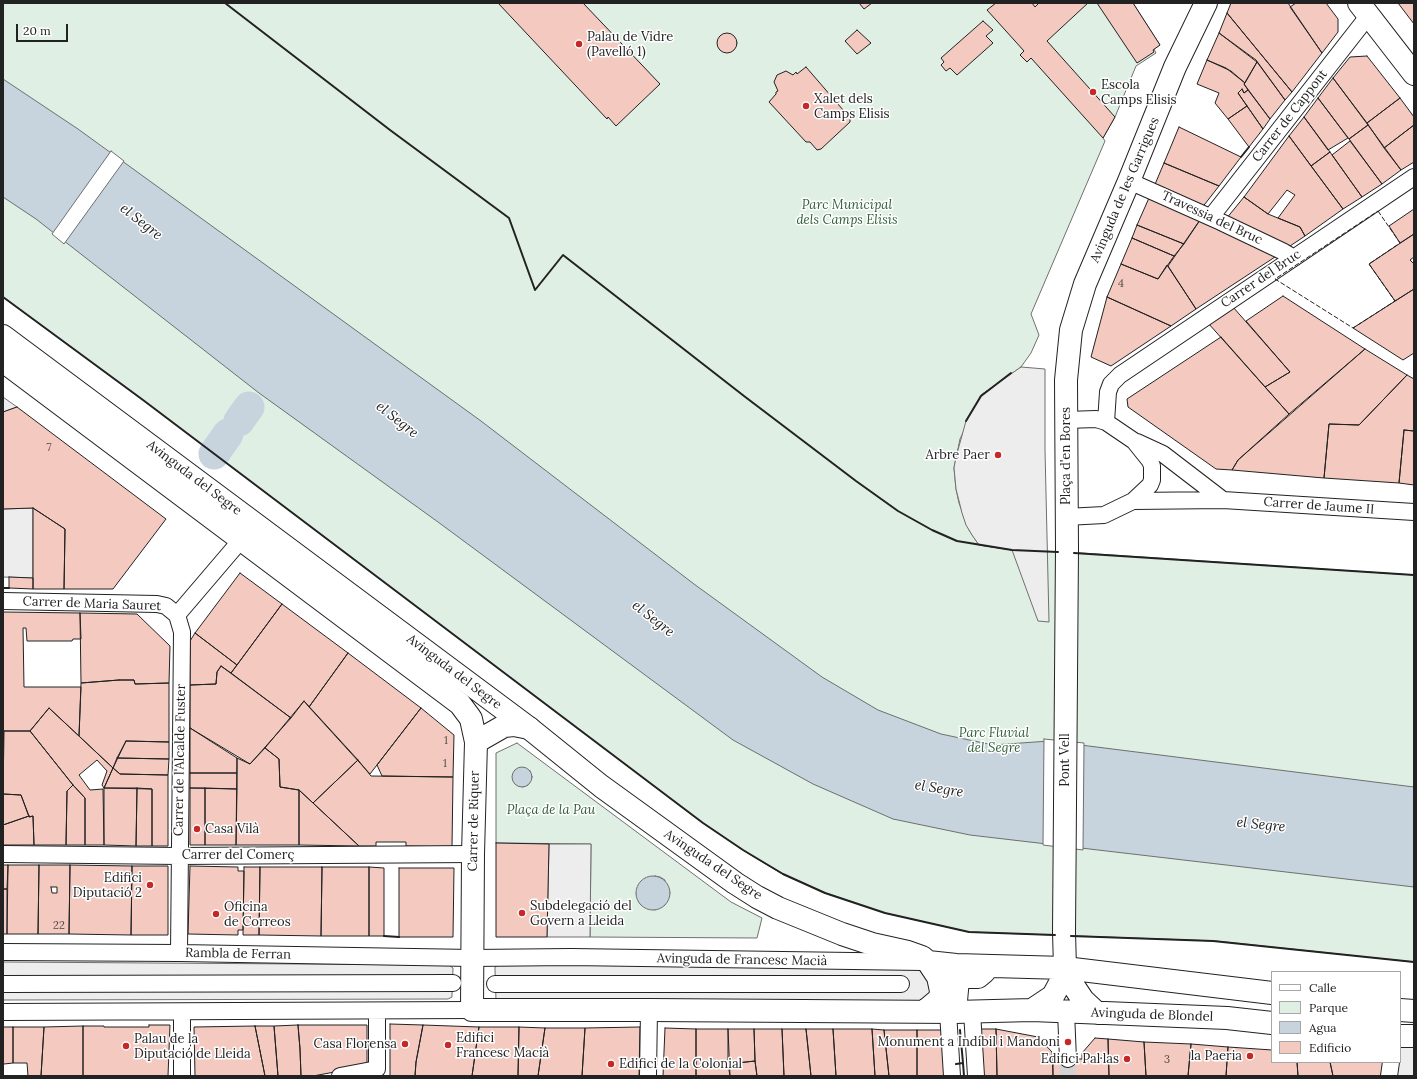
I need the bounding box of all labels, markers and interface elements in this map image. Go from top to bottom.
scale bar [18,16,70,42]
text: 20 m [23,23,51,38]
place label: Palau de Vidre (Pavelló 1) [587,29,673,60]
marker: Palau de Vidre (Pavelló 1) [574,39,584,49]
street label: Carrer de Cappont [1249,67,1331,165]
place label: Escola Camps Elisis [1101,77,1177,108]
marker: Escola Camps Elisis [1088,87,1098,97]
place label: Xalet dels Camps Elisis [814,91,890,122]
marker: Xalet dels Camps Elisis [801,101,811,111]
street label: Avinguda de les Garrigues [1087,115,1163,265]
street label: Travessia del Bruc [1159,188,1265,248]
park label: Parc Municipal dels Camps Elisis [796,197,898,228]
water label: el Segre [116,200,166,244]
street label: Carrer del Bruc [1218,246,1304,312]
house number: 4 [1118,277,1124,291]
water label: el Segre [372,398,422,442]
street label: Plaça d'en Bores [1058,407,1074,505]
street label: Avinguda del Segre [143,437,245,519]
house number: 7 [46,441,52,455]
place label: Arbre Paer [926,447,990,463]
marker: Arbre Paer [993,450,1003,460]
street label: Carrer de Jaume II [1263,494,1375,518]
street label: Carrer de Maria Sauret [22,594,162,614]
water label: el Segre [628,597,678,641]
street label: Avinguda del Segre [403,631,505,713]
street label: Carrer de l'Alcalde Fuster [171,684,189,836]
park label: Parc Fluvial del Segre [959,725,1029,756]
street label: Pont Vell [1057,733,1073,787]
house number: 1 [444,734,448,748]
house number: 1 [443,757,447,771]
street label: Carrer de Riquer [465,770,483,872]
water label: el Segre [913,777,965,801]
park label: Plaça de la Pau [507,802,595,818]
water label: el Segre [1236,814,1286,836]
place label: Casa Vilà [205,821,259,837]
marker: Casa Vilà [192,824,202,834]
street label: Avinguda del Segre [661,826,765,904]
street label: Carrer del Comerç [182,847,294,863]
place label: Edifici Diputació 2 [73,870,142,901]
marker: Edifici Diputació 2 [145,880,155,890]
place label: Subdelegació del Govern a Lleida [530,898,632,929]
place label: Oficina de Correos [224,899,291,930]
marker: Subdelegació del Govern a Lleida [517,908,527,918]
marker: Oficina de Correos [211,909,221,919]
house number: 22 [53,919,65,933]
street label: Rambla de Ferran [185,945,291,963]
street label: Avinguda de Francesc Macià [657,951,827,969]
legend [1271,971,1401,1063]
text: Calle [1309,980,1337,995]
text: Parque [1309,1000,1348,1015]
street label: Avinguda de Blondel [1091,1005,1213,1025]
text: Agua [1309,1020,1337,1035]
place label: Edifici Francesc Macià [456,1030,549,1061]
place label: Palau de la Diputació de Lleida [134,1031,251,1062]
place label: Monument a Indíbil i Mandoni [878,1034,1060,1050]
place label: Casa Florensa [314,1036,397,1052]
marker: Monument a Indíbil i Mandoni [1063,1037,1073,1047]
marker: Casa Florensa [400,1039,410,1049]
marker: Edifici Francesc Macià [443,1040,453,1050]
text: Edificio [1309,1040,1351,1055]
marker: Palau de la Diputació de Lleida [121,1041,131,1051]
place label: la Paeria [1191,1048,1242,1064]
place label: Edifici Pal·las [1041,1051,1119,1067]
marker: la Paeria [1245,1051,1255,1061]
house number: 3 [1164,1053,1170,1067]
marker: Edifici Pal·las [1122,1054,1132,1064]
place label: Edifici de la Colonial [619,1056,742,1072]
marker: Edifici de la Colonial [606,1059,616,1069]

